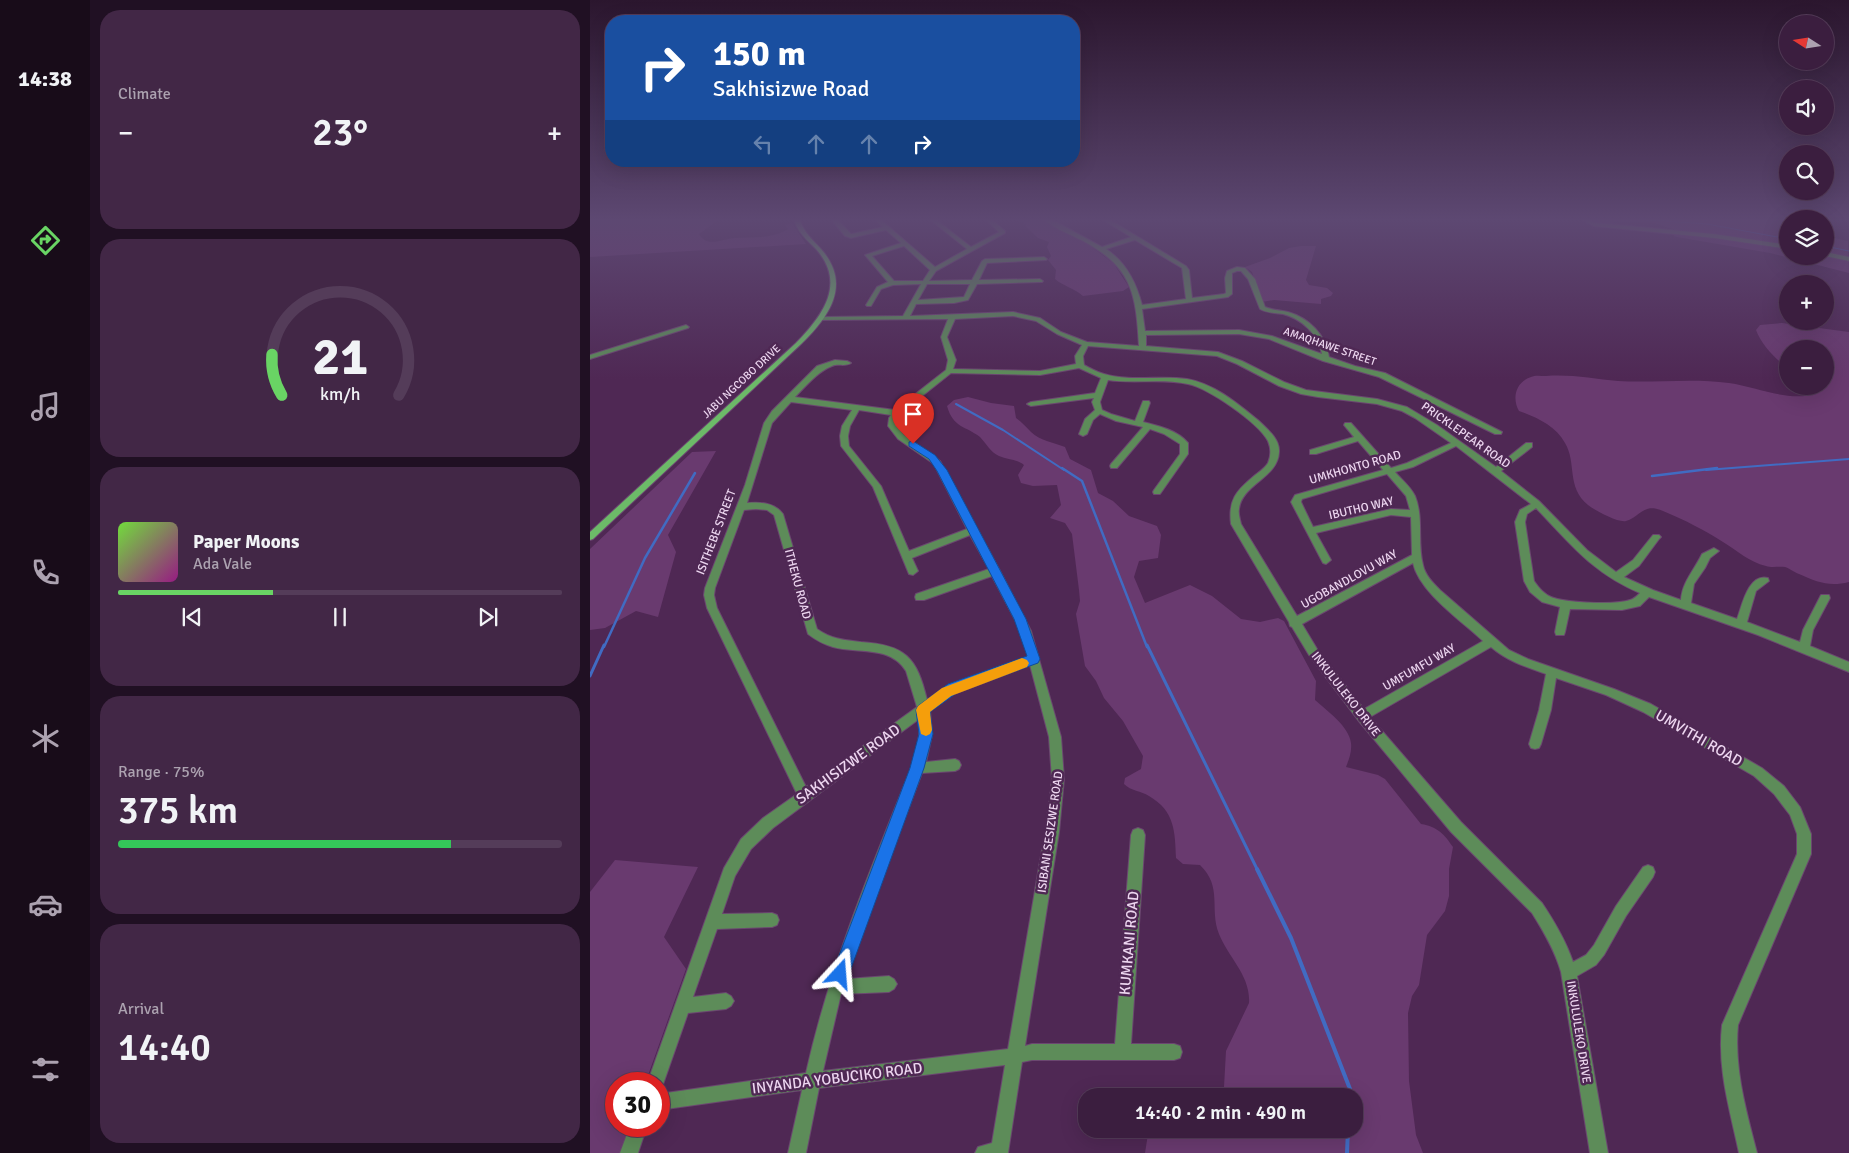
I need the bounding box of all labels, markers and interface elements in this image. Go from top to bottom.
north arrow [1779,15,1834,70]
map controls [1779,15,1834,395]
text: 150 m [713,32,806,75]
icon: right [630,35,695,100]
text: 14:38 [18,65,72,92]
text: Sakhisizwe Road [713,75,869,102]
button: sound [1779,80,1834,135]
text: Climate [118,84,171,104]
text: 23° [312,109,368,156]
text: − [118,116,133,150]
text: + [547,116,562,150]
icon: left [749,130,777,158]
icon: ahead [802,130,830,158]
icon: ahead [855,130,883,158]
icon: right [908,130,936,158]
button: search [1779,145,1834,200]
button: layers [1779,210,1834,265]
icon: directions [28,223,63,258]
button: + [1779,275,1834,330]
text: 21 [312,325,368,389]
street label: AMAQHAWE STREET [1282,325,1378,369]
button: − [1779,340,1834,395]
street label: JABU NGCOBO DRIVE [700,342,783,421]
text: km/h [320,383,360,405]
icon: music [28,389,63,424]
pin [892,393,934,444]
street label: PRICKLEPEAR ROAD [1418,399,1513,472]
icon: arrive [899,400,927,428]
street label: UMKHONTO ROAD [1307,447,1403,488]
street label: ISITHEBE STREET [693,487,740,577]
street label: IBUTHO WAY [1327,494,1395,523]
text: Paper Moons [193,530,299,554]
street label: ITHEKU ROAD [781,547,814,621]
street label: UGOBANDLOVU WAY [1298,547,1400,612]
text: Ada Vale [193,554,252,574]
icon: phone [28,555,63,590]
icon: previous [178,603,206,631]
icon: pause [326,603,354,631]
icon: next [474,603,502,631]
street label: UMFUMFU WAY [1380,641,1458,694]
street label: INKULULEKO DRIVE [1308,649,1383,740]
street label: UMVITHI ROAD [1652,706,1746,770]
street label: SAKHISIZWE ROAD [793,720,903,808]
icon: climate [28,721,63,756]
text: Range · 75% [118,762,204,782]
street label: ISIBANI SESIZWE ROAD [1035,770,1066,894]
text: 375 km [118,787,238,834]
icon: car [28,887,63,922]
street label: KUMKANI ROAD [1115,890,1143,996]
position arrow [813,947,865,999]
street label: INKULULEKO DRIVE [1563,980,1594,1085]
text: Arrival [118,999,164,1019]
text: 14:40 [118,1024,211,1071]
icon: filters [28,1052,63,1087]
street label: INYANDA YOBUCIKO ROAD [751,1059,923,1097]
speed limit sign: 30 [605,1072,670,1137]
text: 14:40 · 2 min · 490 m [1135,1101,1306,1125]

